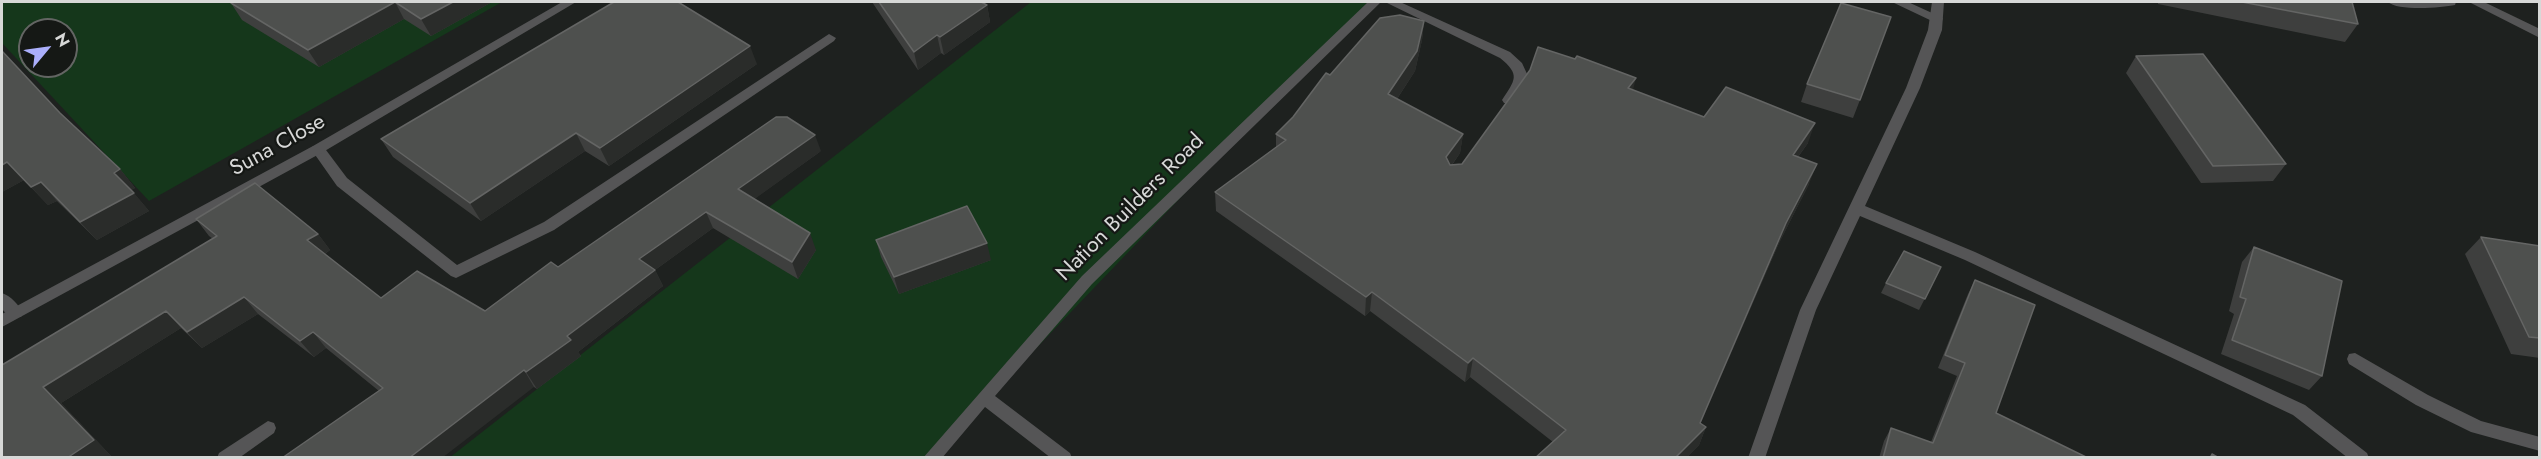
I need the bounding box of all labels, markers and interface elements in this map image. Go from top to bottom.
north arrow [18,18,78,78]
text: N [49,29,76,51]
street label: Suna Close [226,109,330,183]
street label: Nation Builders Road [1052,129,1210,287]

